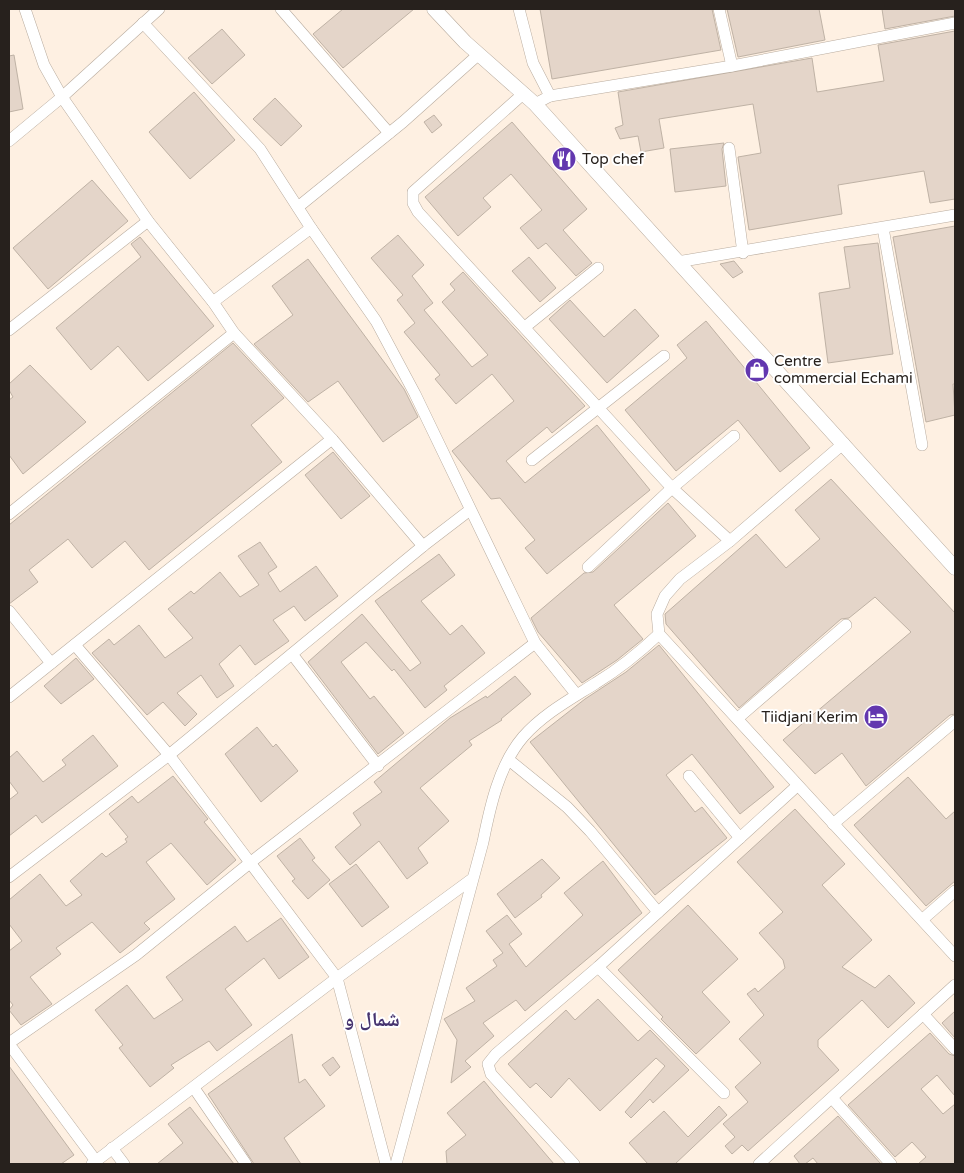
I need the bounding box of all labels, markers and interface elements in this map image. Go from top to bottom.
restaurant icon: Top chef [551,146,577,172]
place label: Top chef [582,150,644,168]
place label: Centre commercial Echami [774,352,913,387]
shop icon: Centre commercial Echami [744,357,770,383]
hotel icon: Tiidjani Kerim [863,704,889,730]
place label: Tiidjani Kerim [761,708,858,726]
district label: شمال و [344,1008,400,1032]

